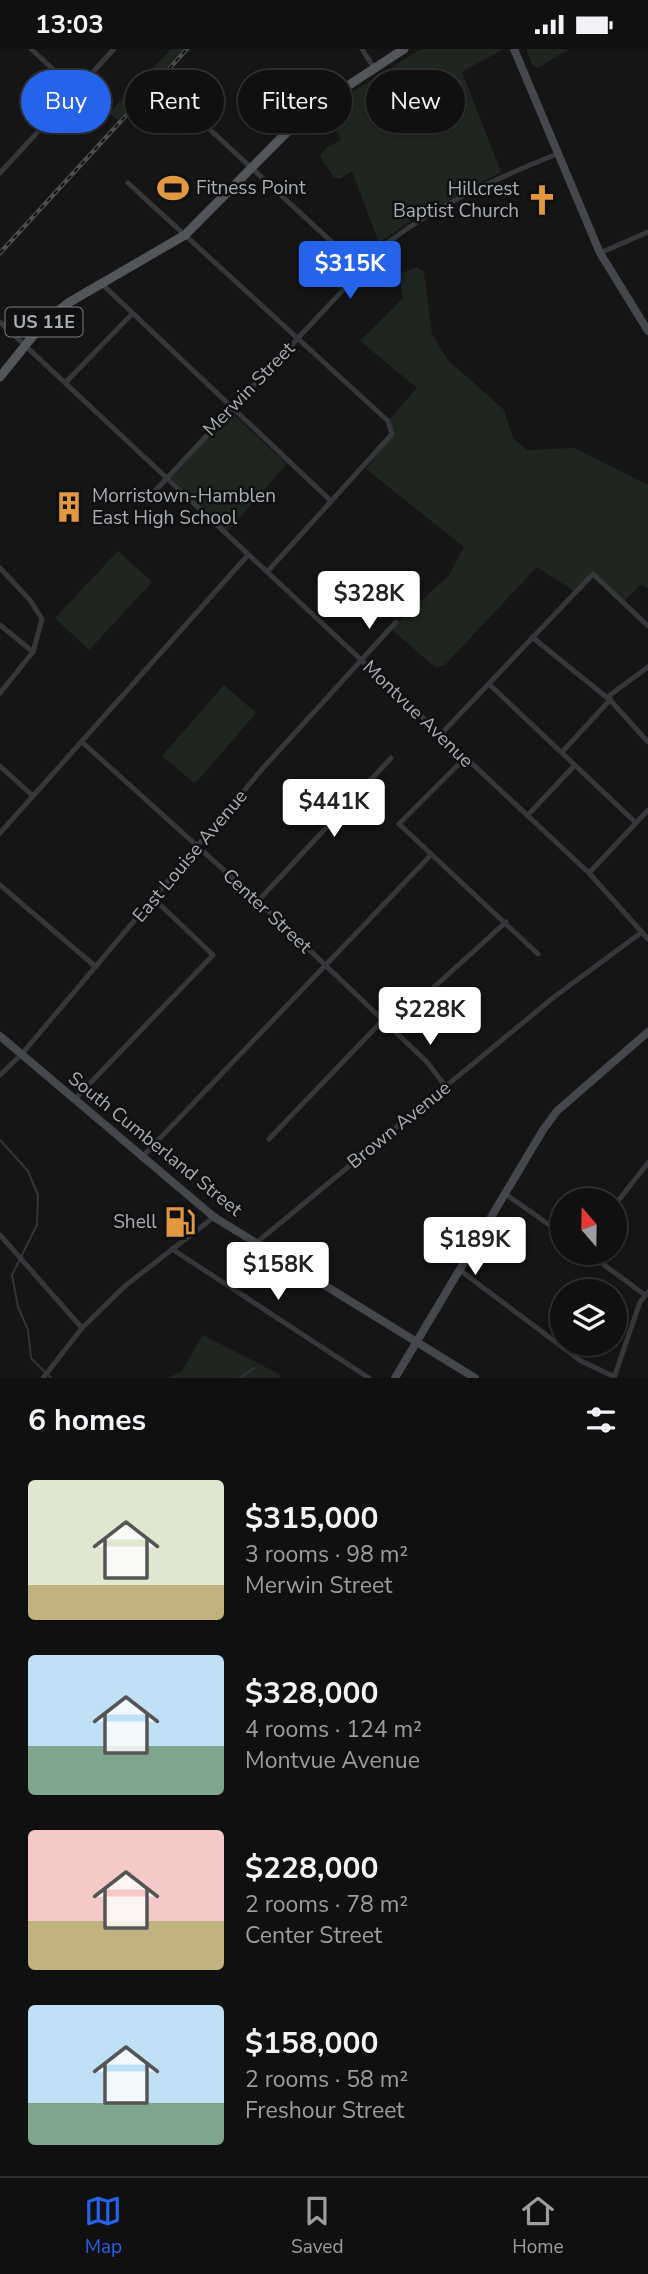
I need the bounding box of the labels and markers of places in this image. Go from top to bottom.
sports icon: Fitness Point [156,171,190,205]
place label: Fitness Point [196,175,306,201]
place label: Hillcrest Baptist Church [393,176,519,224]
church icon: Hillcrest Baptist Church [525,183,559,217]
pin: $315K [301,241,399,301]
place label: Morristown-Hamblen East High School [92,483,276,531]
building icon: Morristown-Hamblen East High School [52,490,86,524]
pin: $328K [320,571,418,631]
pin: $441K [285,779,383,839]
pin: $228K [381,988,479,1047]
fuel station icon: Shell [163,1205,197,1239]
place label: Shell [113,1209,157,1235]
pin: $189K [426,1217,524,1277]
pin: $158K [229,1243,327,1302]

